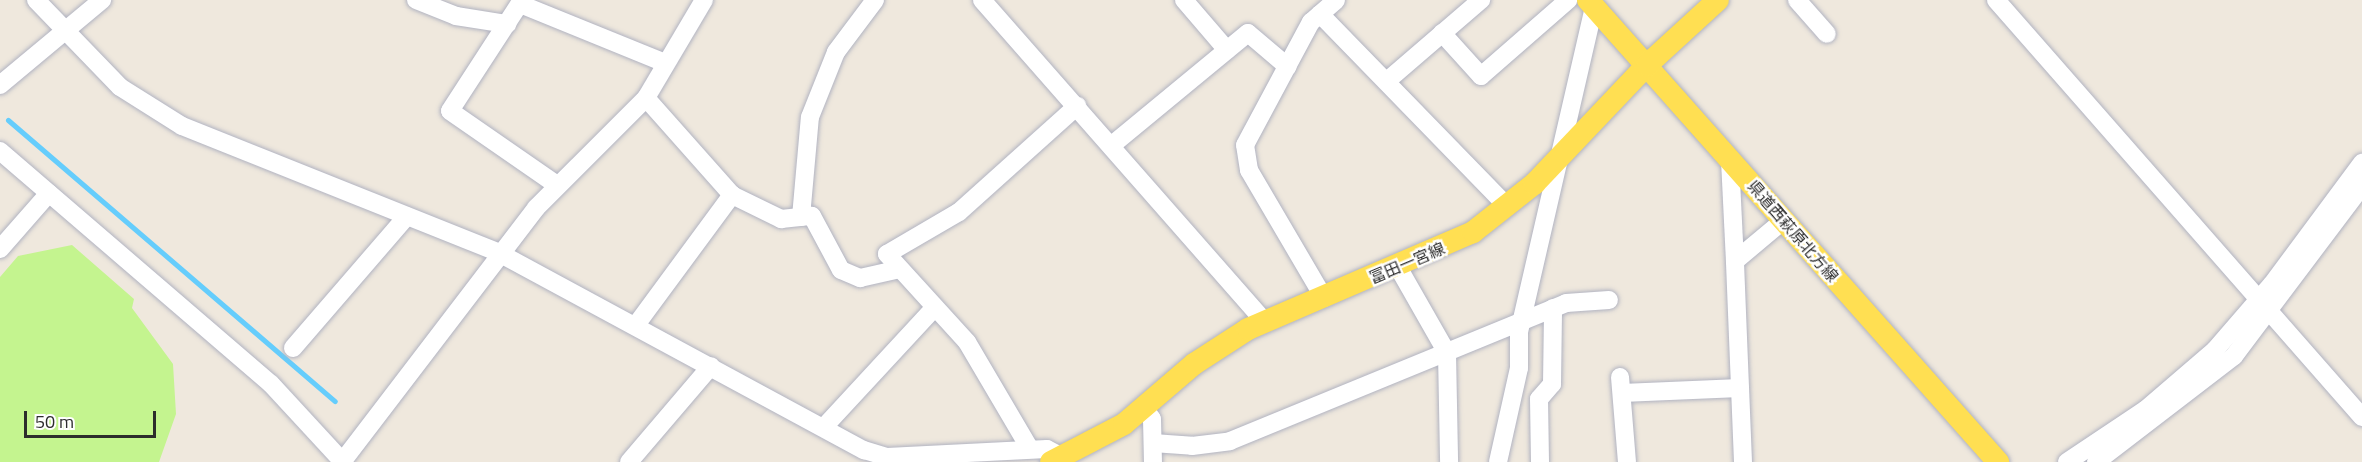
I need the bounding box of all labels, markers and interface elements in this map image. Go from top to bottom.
street label: 県道西萩原北方線 [1744,176,1842,286]
street label: 冨田一宮線 [1366,239,1448,287]
scale bar [27,399,159,437]
text: 50 m [35,408,74,435]

